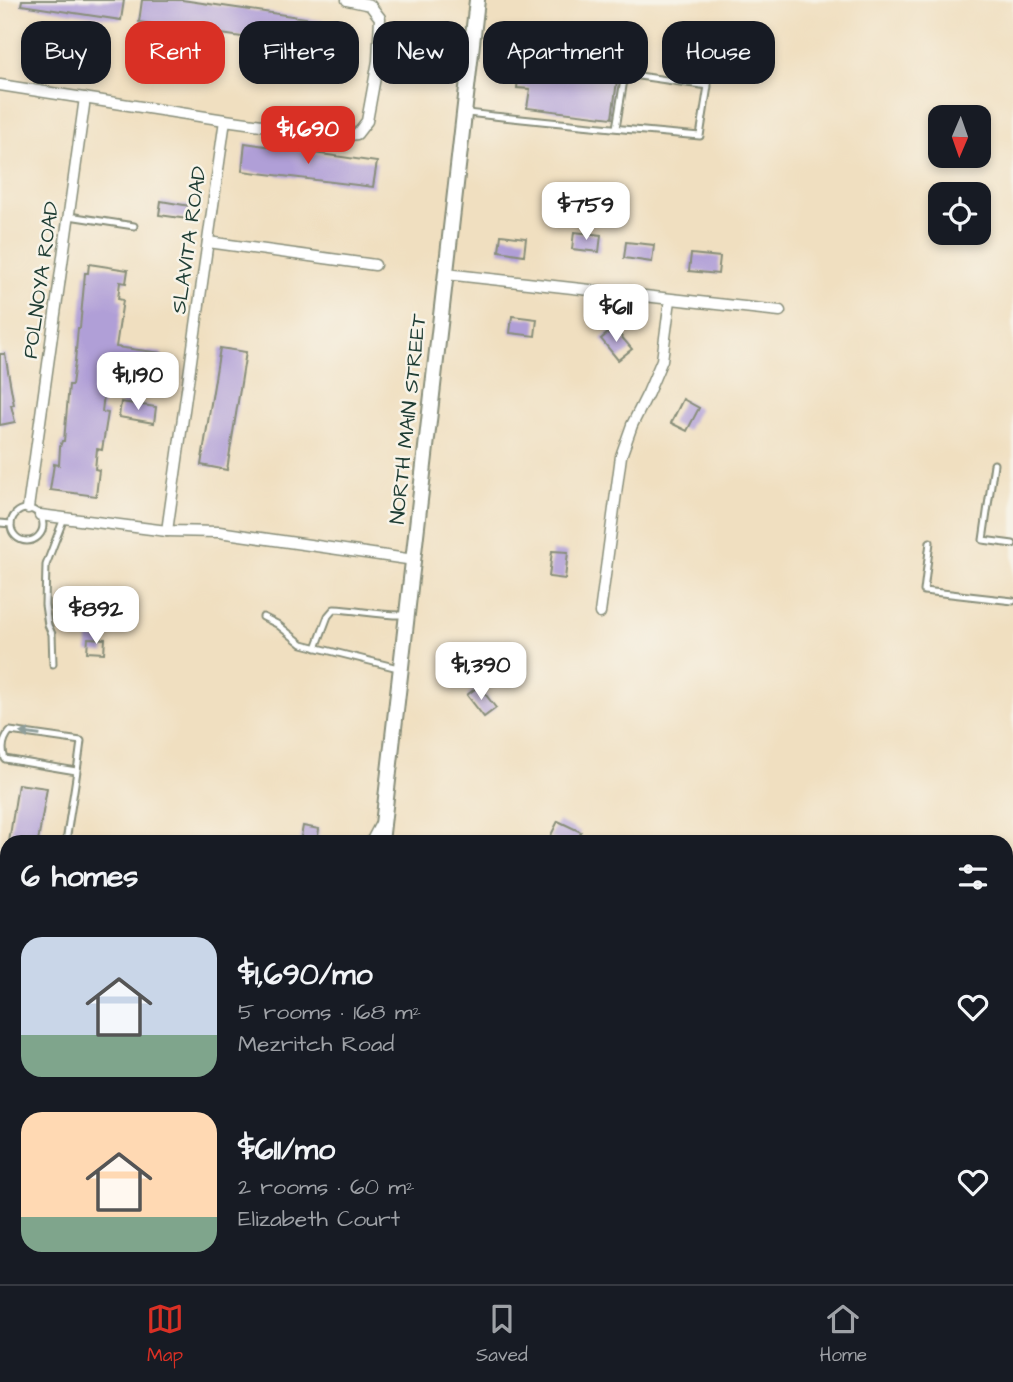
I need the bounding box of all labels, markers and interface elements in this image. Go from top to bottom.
chip: Buy [21,21,111,84]
chip: Rent [125,21,225,84]
chip: Filters [239,21,359,84]
chip: New [373,21,469,84]
chip: Apartment [483,21,648,84]
chip: House [662,21,775,84]
north arrow [928,105,990,168]
map controls [928,105,991,245]
pin: $1,690 [251,106,365,166]
text: $1,690 [277,113,339,145]
street label: SLAVITA ROAD [164,164,214,316]
pin: $759 [545,182,627,242]
button: locate [928,182,991,245]
text: $759 [558,189,614,221]
street label: POLNOYA ROAD [16,199,66,360]
pin: $611 [575,284,657,344]
text: $611 [599,291,633,323]
street label: NORTH MAIN STREET [383,311,434,526]
pin: $1,190 [81,352,195,412]
text: $1,190 [113,359,163,391]
pin: $892 [55,586,137,646]
text: $892 [69,593,123,625]
pin: $1,390 [424,642,538,702]
text: $1,390 [451,649,511,681]
one-way arrow [19,728,41,739]
text: 6 homes [21,856,138,898]
icon: filters [954,858,992,896]
text: $1,690/mo [238,954,373,996]
icon: home [77,965,161,1049]
icon: heart [954,988,992,1026]
text: 5 rooms · 168 m² [238,996,421,1028]
text: Mezritch Road [238,1028,394,1060]
text: $611/mo [238,1129,335,1171]
icon: home [77,1140,161,1224]
icon: heart [954,1163,992,1201]
text: 2 rooms · 60 m² [238,1171,415,1203]
text: Elizabeth Court [238,1203,400,1235]
tab: Map [146,1300,184,1369]
tab: Saved [476,1300,528,1369]
tab: Home [820,1300,867,1369]

